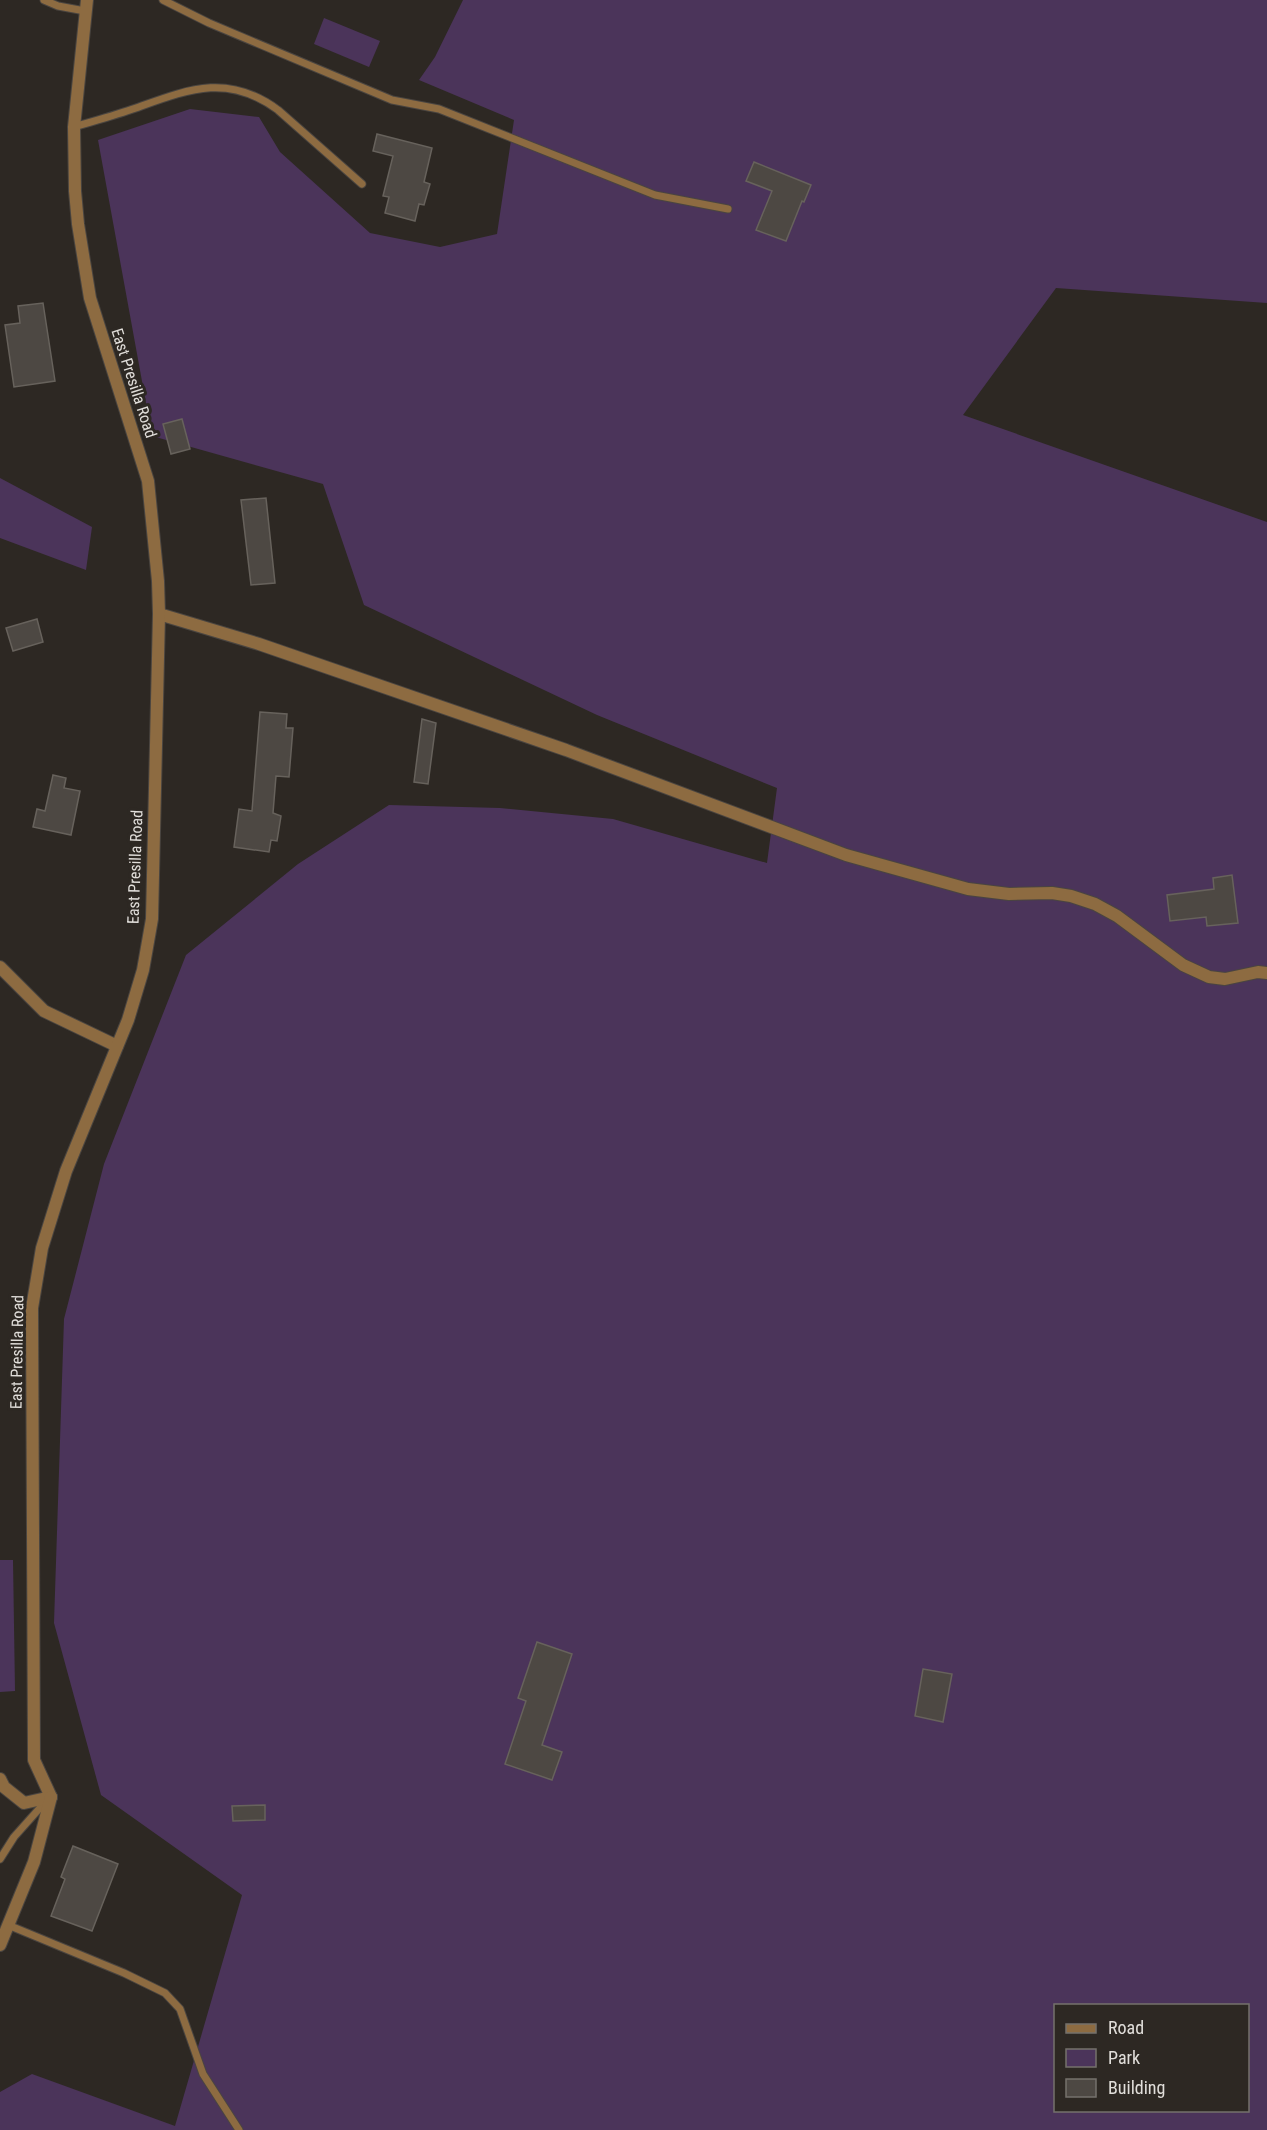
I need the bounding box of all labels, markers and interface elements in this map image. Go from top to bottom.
street label: East Presilla Road [107,326,161,440]
street label: East Presilla Road [124,810,146,924]
street label: East Presilla Road [7,1295,27,1409]
legend [1054,2004,1249,2112]
text: Road [1108,2017,1144,2038]
text: Park [1108,2047,1140,2068]
text: Building [1108,2077,1165,2098]

